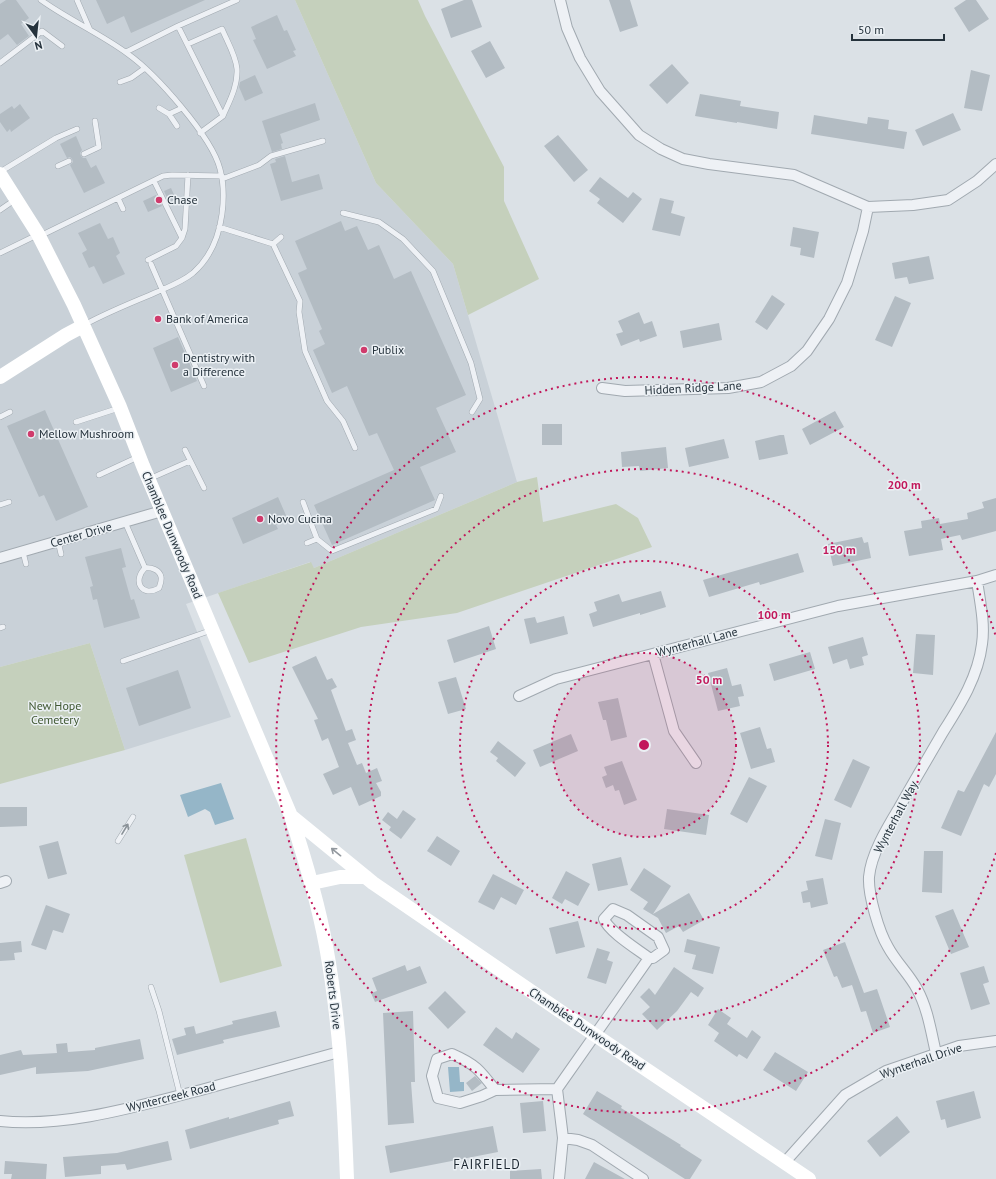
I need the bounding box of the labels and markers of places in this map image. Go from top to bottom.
place label: Chase [167,192,198,207]
marker: Chase [154,195,164,205]
place label: Bank of America [166,311,249,326]
marker: Bank of America [153,314,163,324]
place label: Publix [372,342,404,357]
marker: Publix [359,345,369,355]
place label: Dentistry with a Difference [183,350,255,379]
marker: Dentistry with a Difference [170,360,180,370]
place label: Mellow Mushroom [39,426,134,441]
marker: Mellow Mushroom [26,429,36,439]
place label: Novo Cucina [268,511,332,526]
marker: Novo Cucina [255,514,265,524]
centre of rings [637,738,651,752]

